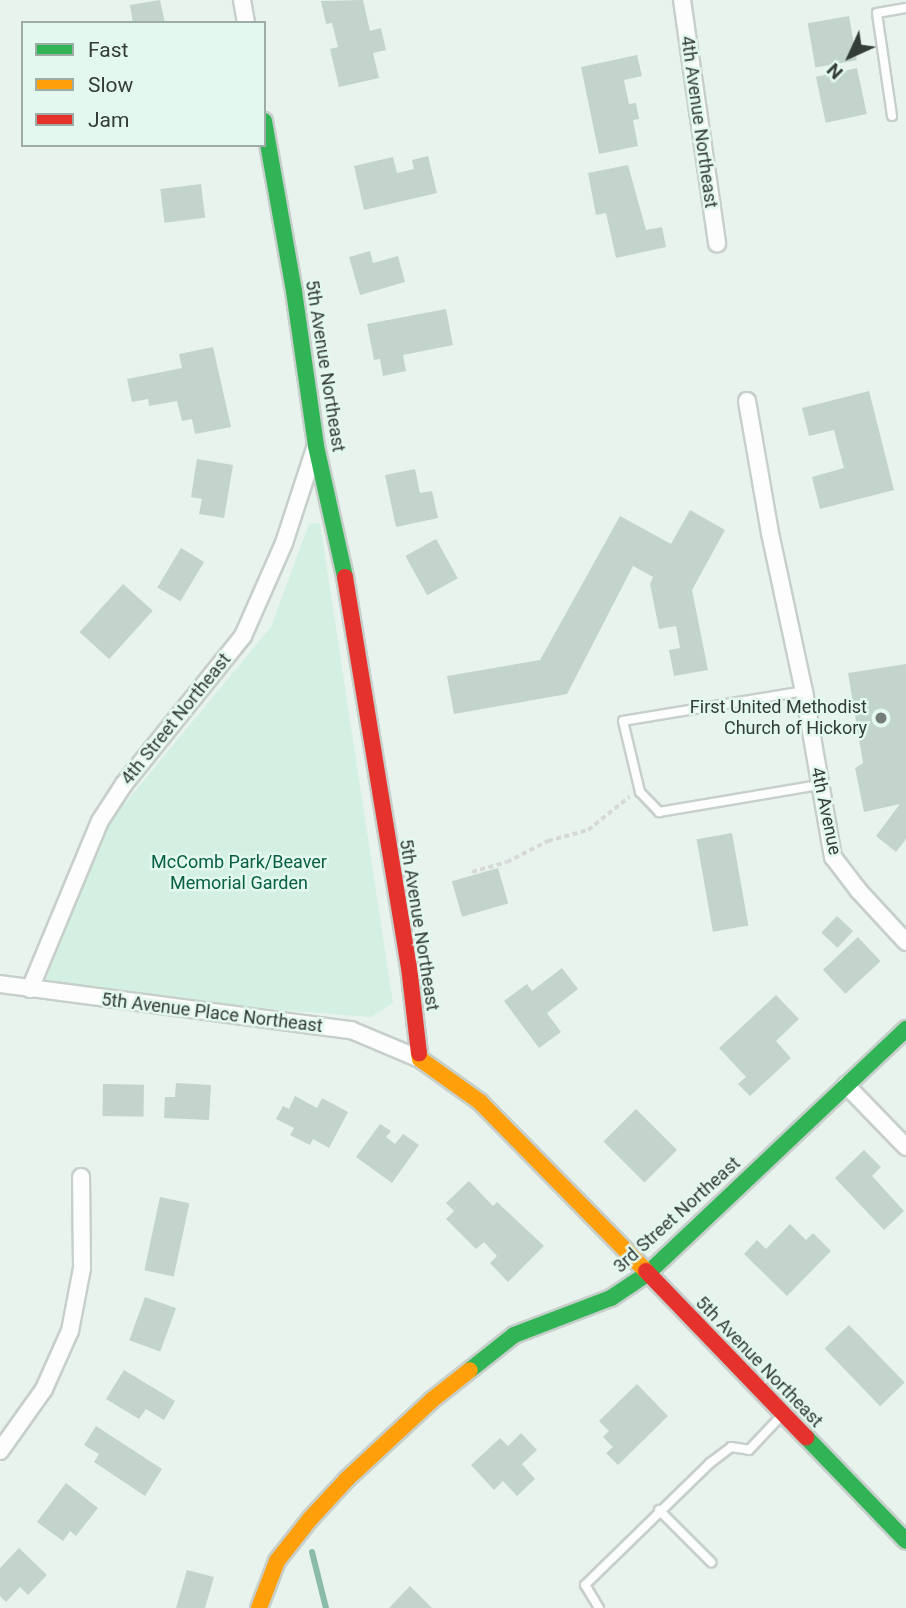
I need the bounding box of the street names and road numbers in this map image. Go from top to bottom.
street label: 4th Avenue Northeast [676,35,722,209]
street label: 5th Avenue Northeast [301,279,349,453]
street label: 4th Street Northeast [117,649,235,789]
street label: 4th Avenue [806,765,846,857]
street label: 5th Avenue Northeast [395,838,443,1012]
street label: 5th Avenue Place Northeast [100,989,324,1037]
street label: 3rd Street Northeast [609,1153,745,1277]
street label: 5th Avenue Northeast [691,1292,827,1432]

